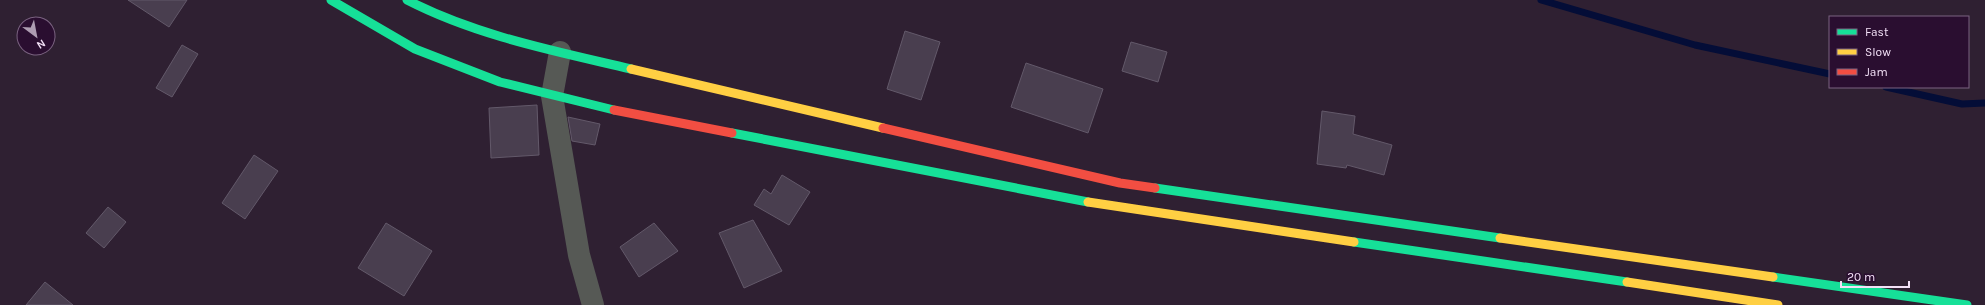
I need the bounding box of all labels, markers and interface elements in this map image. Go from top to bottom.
north arrow [16,16,56,56]
legend [1829,16,1969,88]
text: Fast [1865,25,1889,39]
text: N [34,36,48,52]
text: Slow [1865,45,1891,59]
text: Jam [1865,65,1888,79]
scale bar [1841,263,1909,289]
text: 20 m [1847,270,1875,284]

